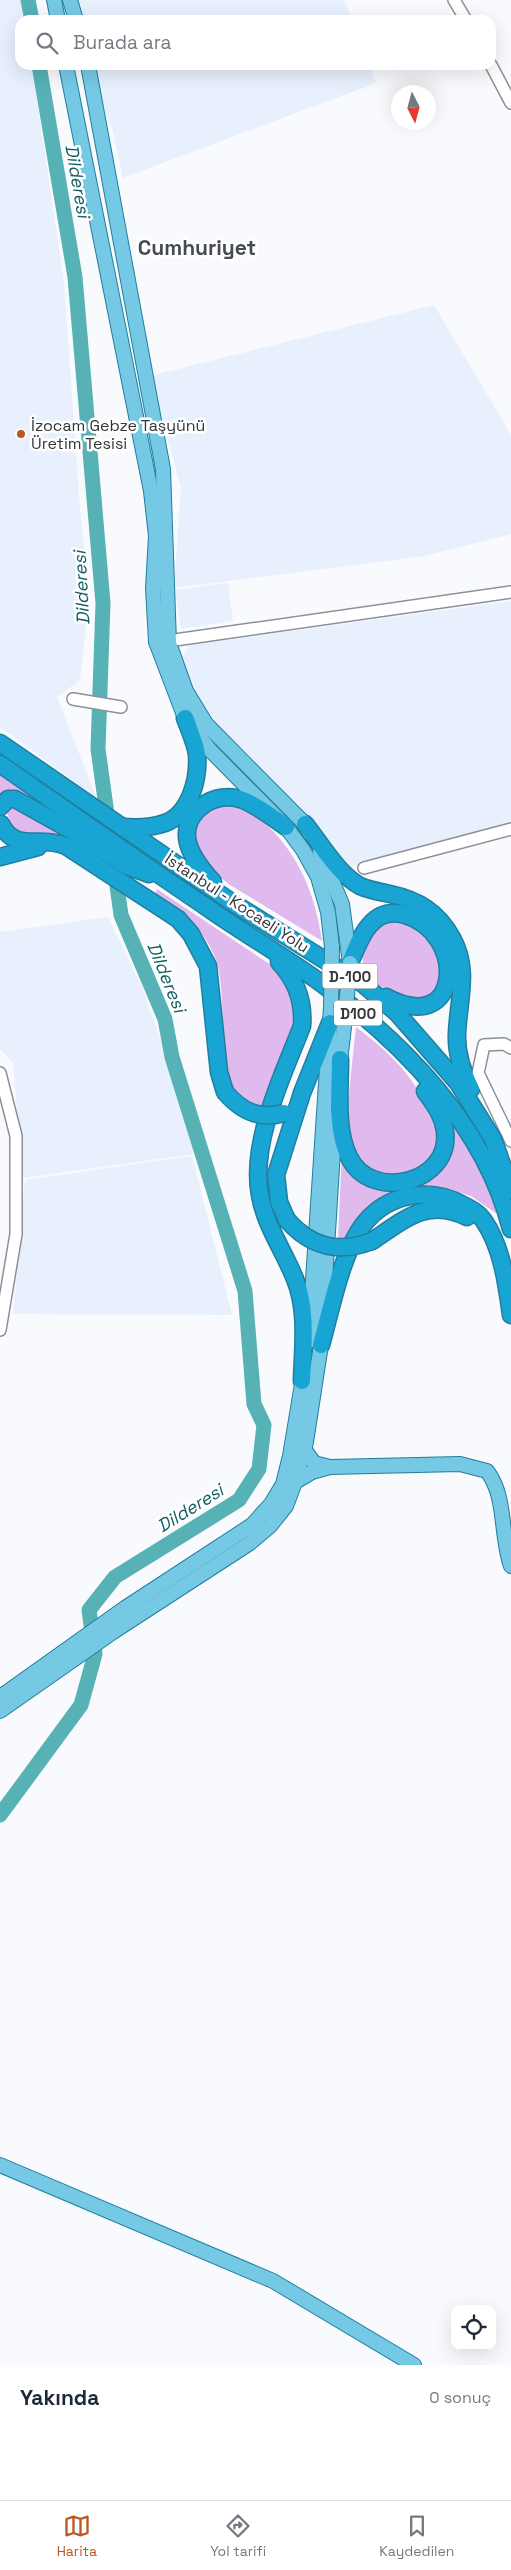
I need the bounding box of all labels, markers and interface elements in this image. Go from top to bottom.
search box [15,15,496,70]
icon: search [33,29,61,57]
text: Burada ara [73,30,171,55]
north arrow [391,85,436,130]
water label: Dilderesi [60,143,96,222]
district label: Cumhuriyet [138,234,256,261]
place label: İzocam Gebze Taşyünü Üretim Tesisi [31,415,205,454]
marker: İzocam Gebze Taşyünü Üretim Tesisi [15,428,27,440]
water label: Dilderesi [67,548,94,626]
street label: İstanbul - Kocaeli Yolu [161,848,313,958]
water label: Dilderesi [142,938,192,1018]
road number: D-100 [322,964,378,988]
road number: D100 [334,1000,382,1026]
water label: Dilderesi [153,1477,230,1537]
map controls [451,2305,496,2350]
button: locate [451,2305,496,2350]
text: Yakında [20,2384,99,2411]
text: 0 sonuç [429,2387,491,2408]
tab: Harita [57,2512,97,2560]
tab: Yol tarifi [210,2512,266,2560]
tab: Kaydedilen [379,2512,454,2560]

